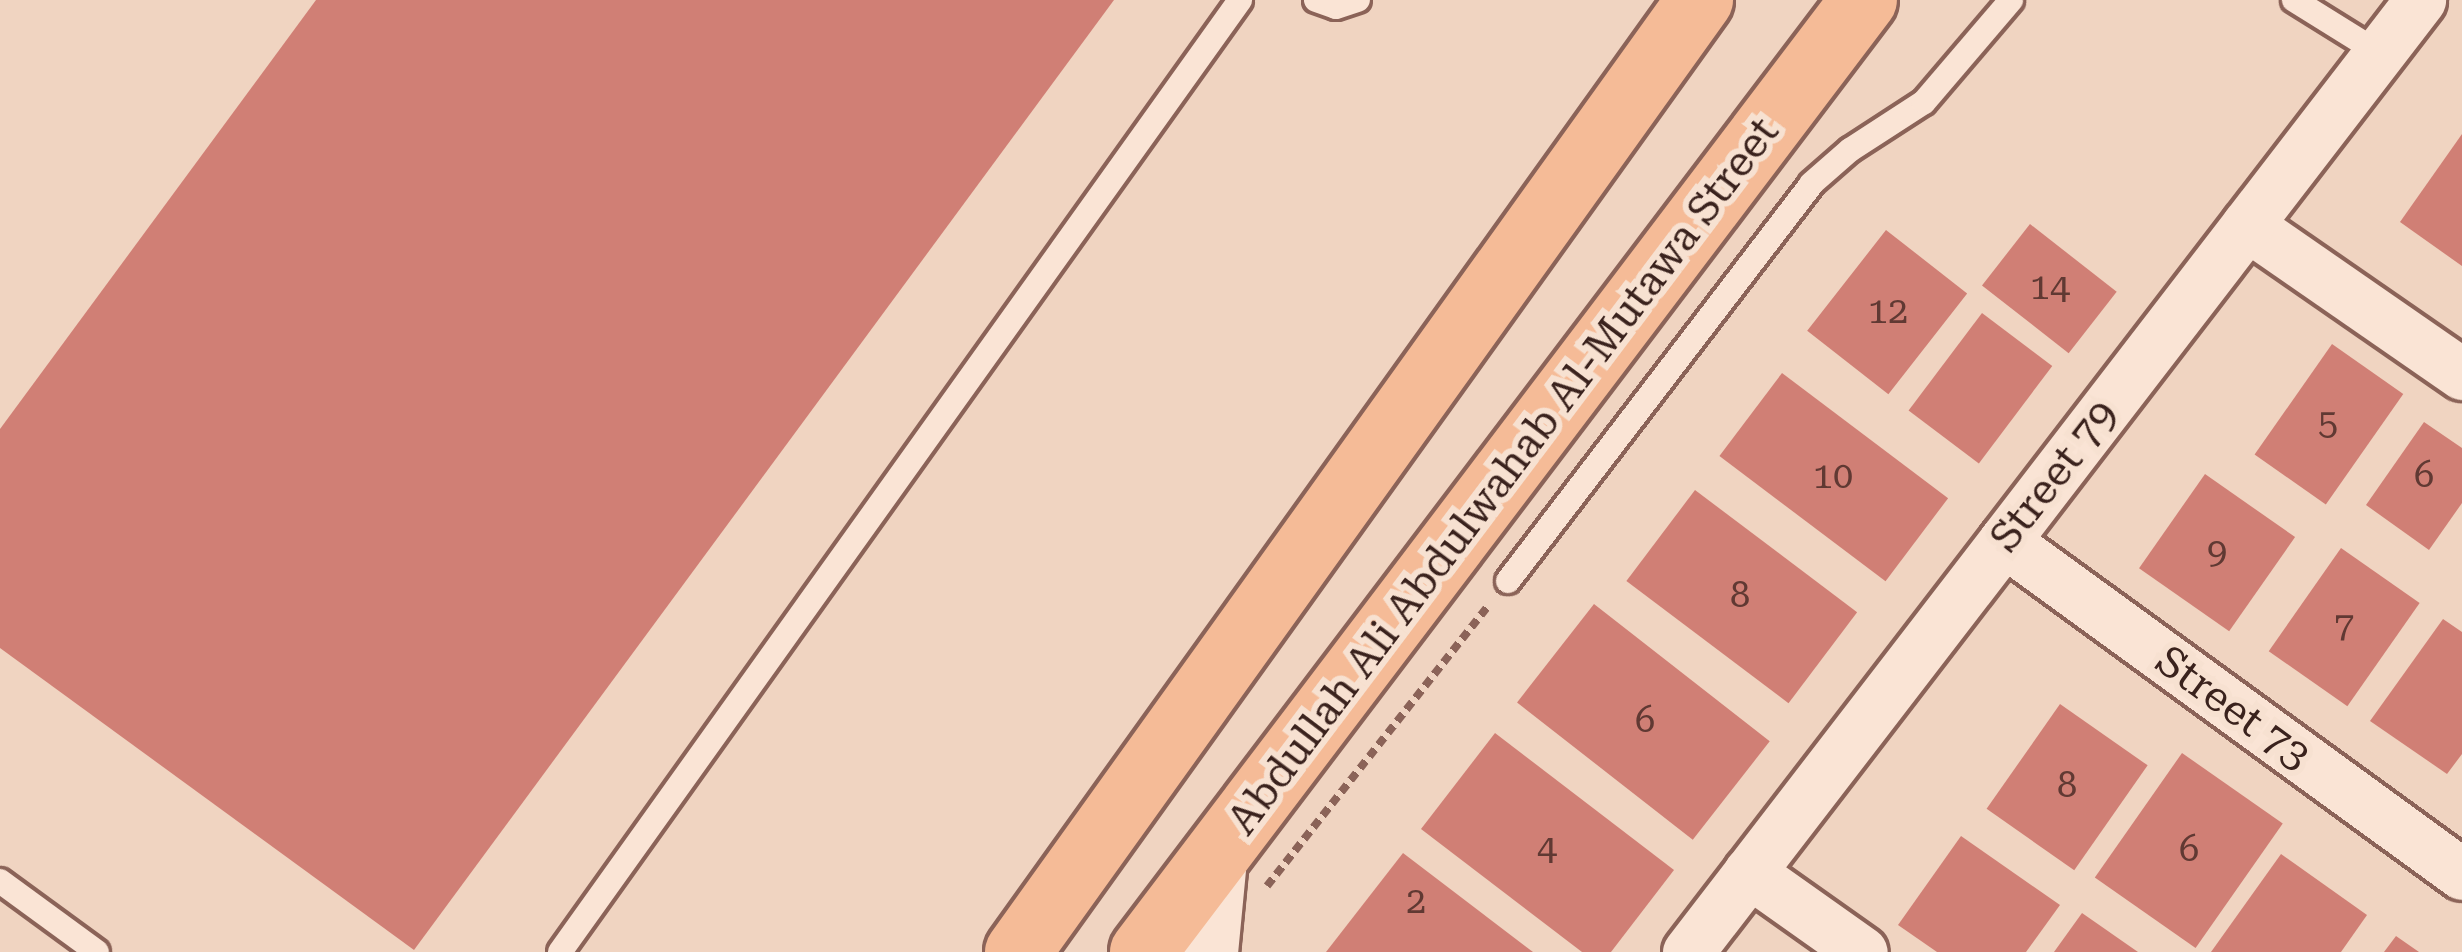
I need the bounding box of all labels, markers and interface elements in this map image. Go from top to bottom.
street label: Abdullah Ali Abdulwahab Al-Mutawa Street [1217,108,1789,844]
house number: 14 [2030,266,2070,310]
house number: 12 [1868,290,1908,334]
street label: Street 79 [1979,390,2129,562]
house number: 5 [2318,402,2338,446]
house number: 6 [2414,454,2434,498]
house number: 10 [1813,455,1853,499]
house number: 9 [2207,531,2227,575]
house number: 8 [1730,574,1750,618]
house number: 7 [2334,605,2354,649]
street label: Street 73 [2146,635,2320,781]
house number: 6 [1635,699,1655,743]
house number: 8 [2057,764,2077,808]
house number: 4 [1537,827,1557,871]
house number: 6 [2179,828,2199,872]
house number: 2 [1406,880,1426,924]

